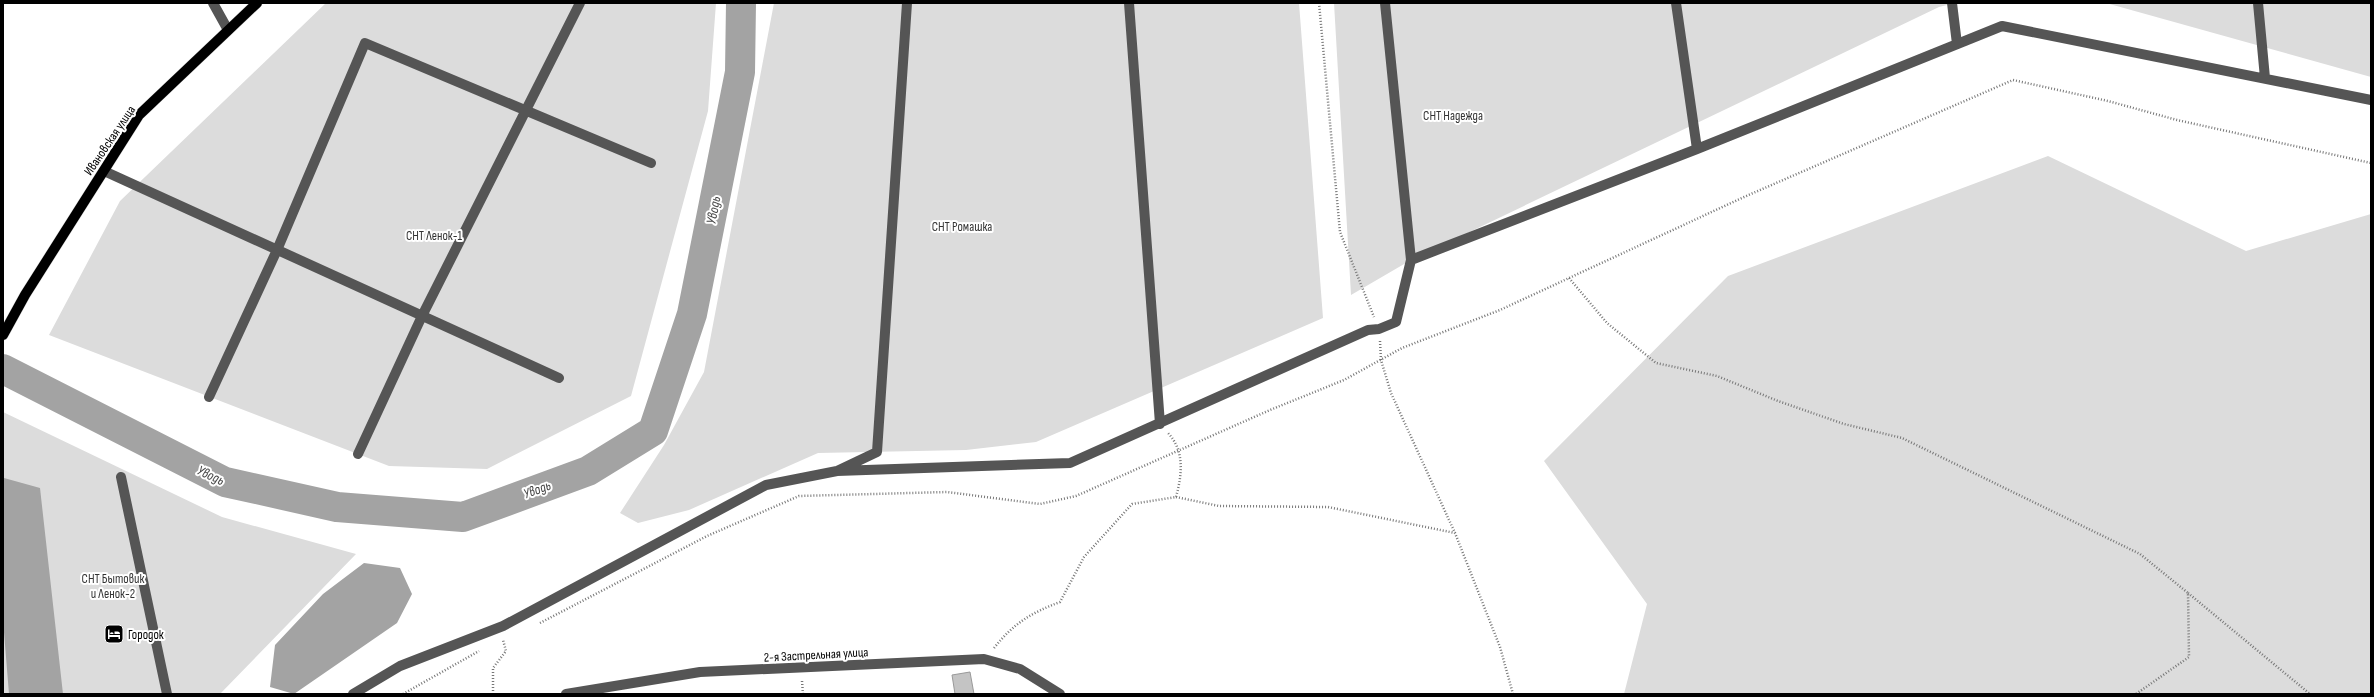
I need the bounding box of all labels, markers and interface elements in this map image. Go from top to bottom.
street label: Ивановская улица [81,103,139,179]
park label: СНТ Надежда [1423,108,1483,124]
water label: Уводь [702,194,725,225]
park label: СНТ Ромашка [932,219,992,235]
park label: СНТ Ленок-1 [406,228,463,244]
water label: Уводь [195,462,228,489]
water label: Уводь [521,476,554,502]
park label: СНТ Бытовик и Ленок-2 [82,571,144,602]
hotel icon: Городок [103,623,125,645]
place label: Городок [128,627,164,643]
street label: 2-я Застрельная улица [763,644,869,666]

